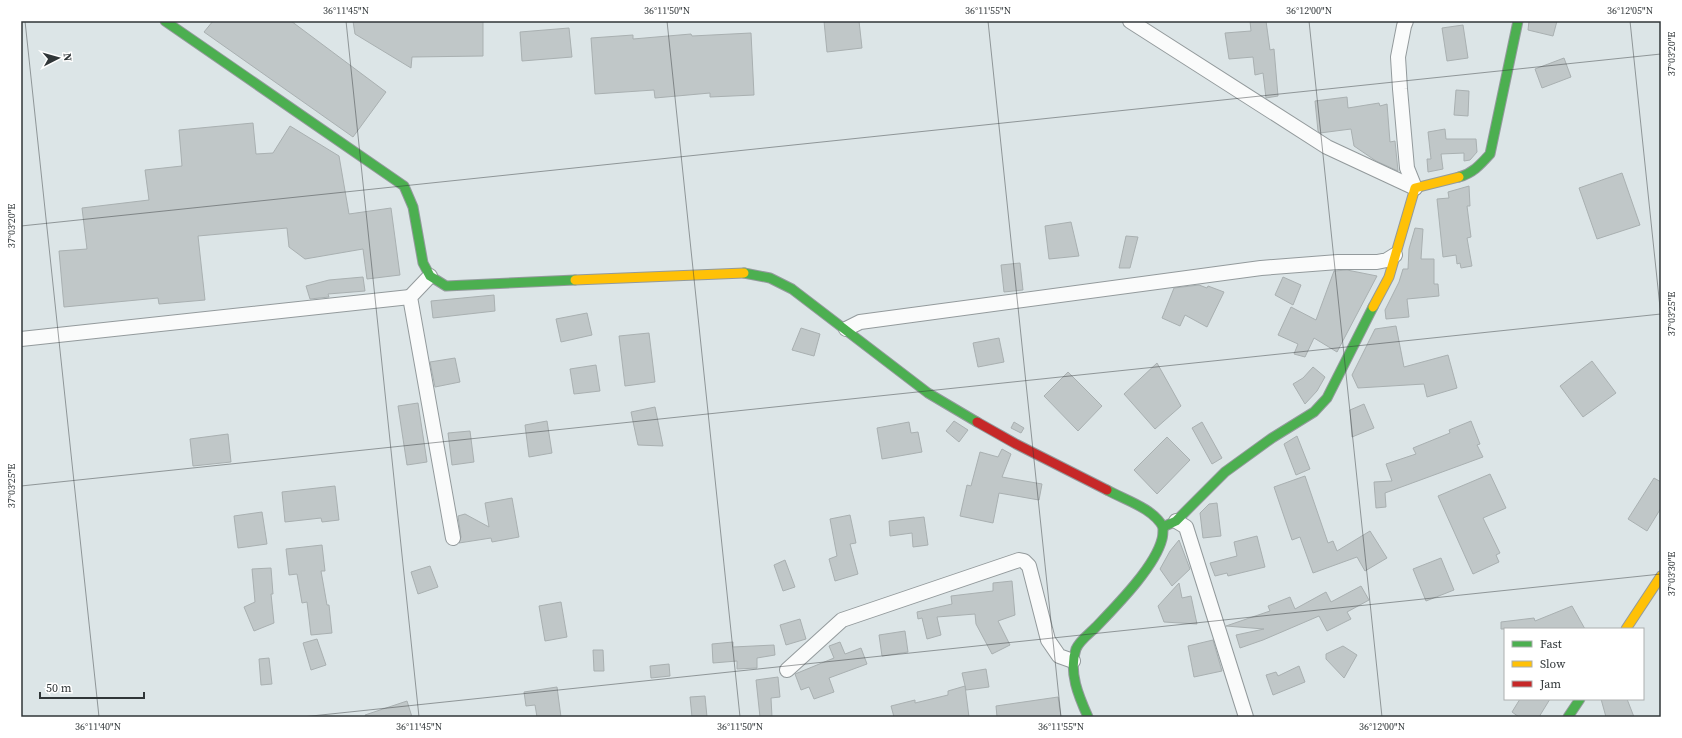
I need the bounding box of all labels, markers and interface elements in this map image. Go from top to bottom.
text: 36°11'45"N [323,4,369,17]
text: 36°11'50"N [644,4,690,17]
text: 36°11'55"N [965,4,1011,17]
text: 36°12'00"N [1286,4,1332,17]
text: 36°12'05"N [1607,4,1653,17]
text: 37°03'20"E [1665,32,1678,76]
north arrow [38,38,78,78]
text: N [60,52,75,62]
text: 37°03'20"E [5,204,18,248]
text: 37°03'25"E [1665,292,1678,336]
text: 37°03'25"E [5,464,18,508]
text: 37°03'30"E [1665,552,1678,596]
legend [1504,628,1644,700]
text: Fast [1540,636,1562,652]
text: Slow [1540,656,1566,672]
scale bar [40,674,144,700]
text: Jam [1539,676,1561,692]
text: 50 m [46,680,72,696]
text: 36°11'40"N [75,720,121,733]
text: 36°11'45"N [396,720,442,733]
text: 36°11'50"N [717,720,763,733]
text: 36°11'55"N [1038,720,1084,733]
text: 36°12'00"N [1359,720,1405,733]

